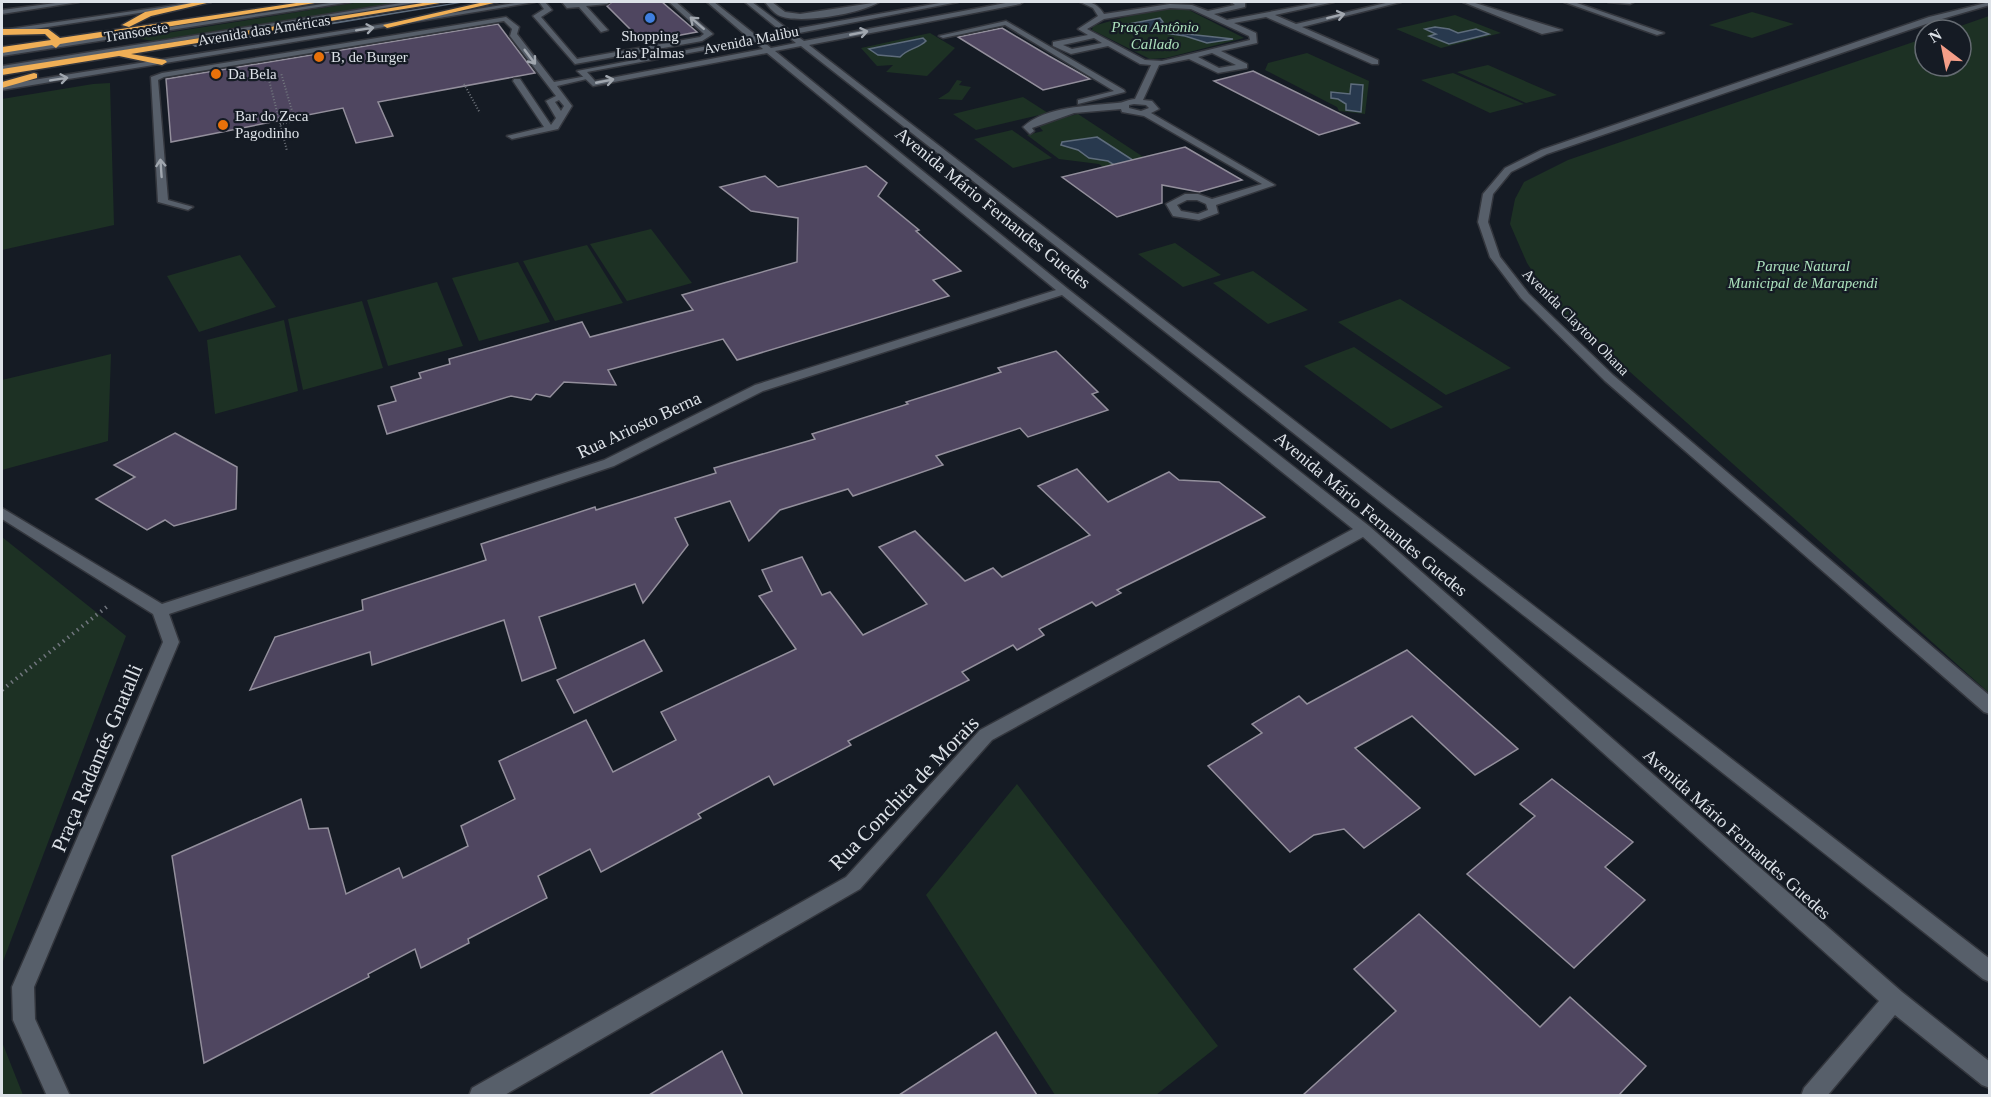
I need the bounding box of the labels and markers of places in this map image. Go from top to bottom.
marker: Shopping Las Palmas [643,11,657,25]
place label: Shopping Las Palmas [616,28,685,61]
place label: B, de Burger [331,49,408,65]
marker: B, de Burger [312,50,326,64]
place label: Da Bela [228,66,277,82]
marker: Da Bela [209,67,223,81]
place label: Bar do Zeca Pagodinho [235,108,309,141]
marker: Bar do Zeca Pagodinho [216,118,230,132]

